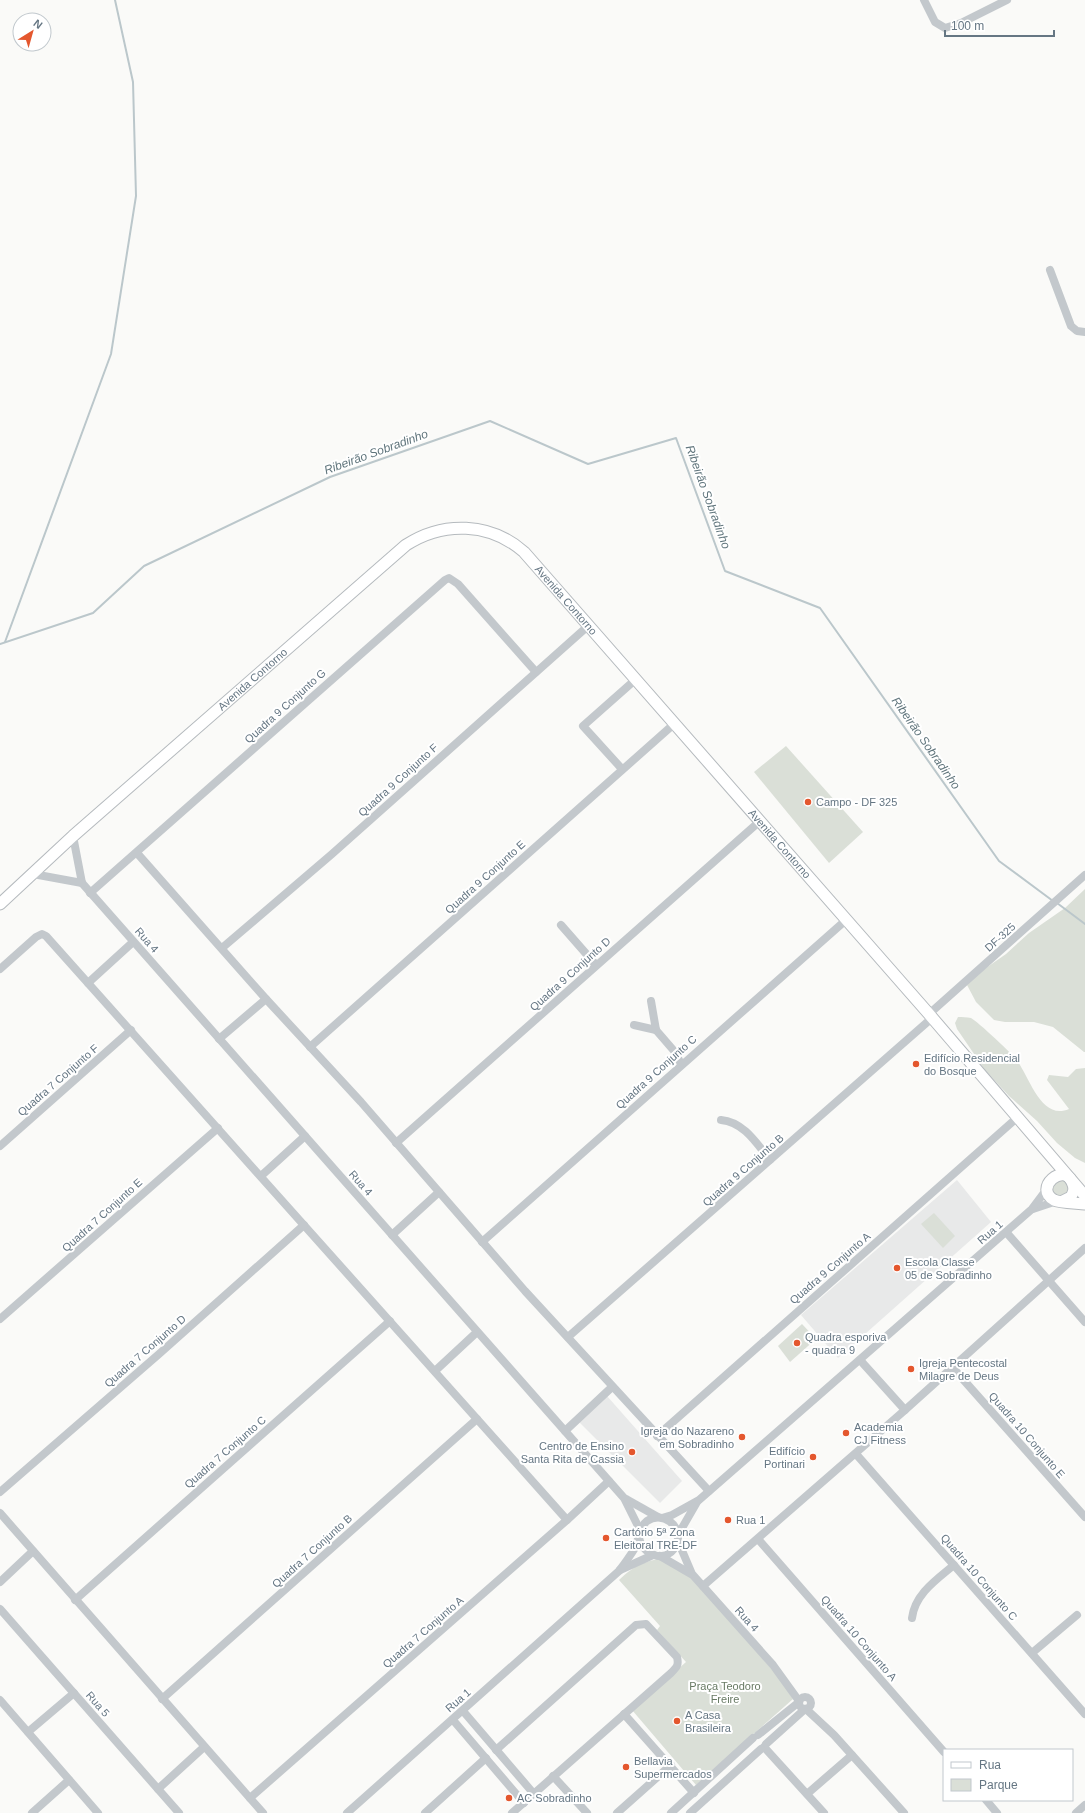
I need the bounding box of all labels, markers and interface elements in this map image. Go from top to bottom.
north arrow [12,12,52,52]
scale bar [945,12,1054,38]
text: N [31,17,45,31]
text: 100 m [951,19,984,33]
water label: Ribeirão Sobradinho [322,427,430,477]
water label: Ribeirão Sobradinho [683,443,733,551]
street label: Avenida Contorno [533,563,600,637]
street label: Avenida Contorno [215,646,289,713]
street label: Quadra 9 Conjunto G [242,667,328,745]
water label: Ribeirão Sobradinho [889,694,963,792]
street label: Quadra 9 Conjunto F [356,741,440,819]
place label: Campo - DF 325 [816,796,897,808]
marker: Campo - DF 325 [803,797,813,807]
street label: Avenida Contorno [746,807,813,881]
street label: Quadra 9 Conjunto E [443,838,527,916]
street label: DF-325 [982,920,1018,954]
street label: Rua 4 [133,925,161,955]
street label: Quadra 9 Conjunto D [527,935,613,1013]
street label: Quadra 9 Conjunto C [613,1033,699,1111]
street label: Quadra 7 Conjunto F [15,1042,101,1118]
place label: Edifício Residencial do Bosque [924,1052,1020,1077]
marker: Edifício Residencial do Bosque [911,1059,921,1069]
street label: Quadra 9 Conjunto B [700,1132,786,1208]
street label: Rua 4 [347,1168,375,1198]
street label: Quadra 7 Conjunto E [60,1176,144,1254]
street label: Rua 1 [975,1218,1005,1246]
street label: Quadra 9 Conjunto A [787,1229,873,1306]
place label: Escola Classe 05 de Sobradinho [905,1256,992,1281]
marker: Escola Classe 05 de Sobradinho [892,1263,902,1273]
street label: Quadra 7 Conjunto D [102,1312,188,1390]
place label: Quadra esporiva - quadra 9 [805,1331,887,1356]
marker: Quadra esporiva - quadra 9 [792,1338,802,1348]
place label: Igreja Pentecostal Milagre de Deus [919,1357,1007,1382]
marker: Igreja Pentecostal Milagre de Deus [906,1364,916,1374]
street label: Quadra 10 Conjunto E [987,1390,1067,1480]
street label: Quadra 7 Conjunto C [182,1413,268,1491]
place label: Academia CJ Fitness [854,1421,906,1446]
place label: Igreja do Nazareno em Sobradinho [640,1425,734,1450]
marker: Academia CJ Fitness [841,1428,851,1438]
marker: Igreja do Nazareno em Sobradinho [737,1432,747,1442]
place label: Centro de Ensino Santa Rita de Cassia [521,1440,625,1465]
place label: Edifício Portinari [764,1445,805,1470]
marker: Centro de Ensino Santa Rita de Cassia [627,1447,637,1457]
marker: Edifício Portinari [808,1452,818,1462]
street label: Quadra 7 Conjunto B [270,1512,354,1590]
place label: Rua 1 [736,1514,765,1526]
marker: Rua 1 [723,1515,733,1525]
place label: Cartório 5ª Zona Eleitoral TRE-DF [614,1526,697,1551]
street label: Quadra 10 Conjunto C [938,1532,1020,1623]
marker: Cartório 5ª Zona Eleitoral TRE-DF [601,1533,611,1543]
street label: Quadra 7 Conjunto A [380,1593,466,1670]
street label: Quadra 10 Conjunto A [819,1593,900,1684]
street label: Rua 4 [733,1604,761,1634]
park label: Praça Teodoro Freire [689,1680,761,1705]
street label: Rua 1 [443,1686,473,1714]
street label: Rua 5 [84,1689,112,1719]
place label: A Casa Brasileira [685,1709,732,1734]
marker: A Casa Brasileira [672,1716,682,1726]
legend [943,1749,1073,1801]
place label: Bellavia Supermercados [634,1755,712,1780]
text: Rua [979,1758,1001,1772]
marker: Bellavia Supermercados [621,1762,631,1772]
text: Parque [979,1778,1018,1792]
place label: AC Sobradinho [517,1792,592,1804]
marker: AC Sobradinho [504,1793,514,1803]

